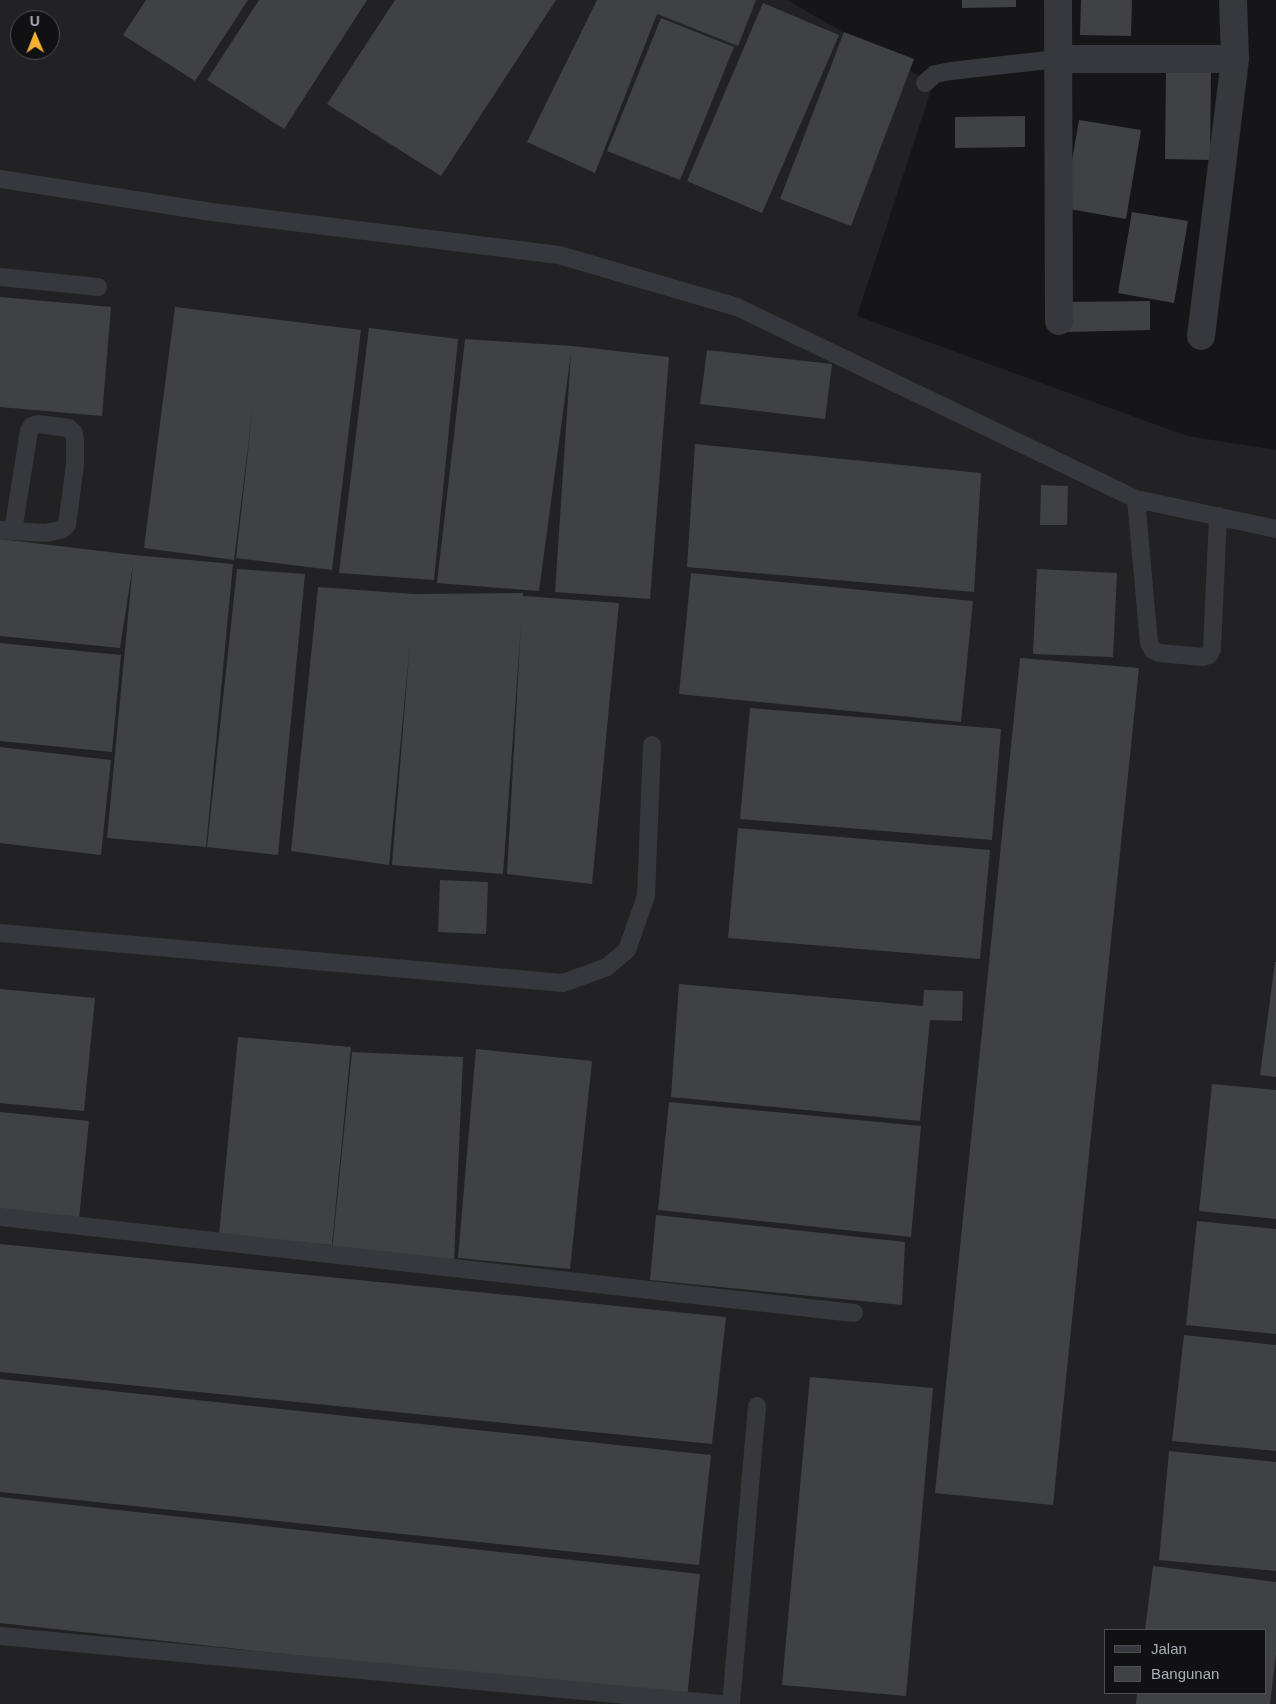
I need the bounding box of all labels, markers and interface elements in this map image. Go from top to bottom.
north arrow [10,10,60,60]
text: U [30,13,40,29]
legend [1104,1629,1266,1694]
text: Jalan [1151,1640,1187,1657]
text: Bangunan [1151,1665,1219,1682]

